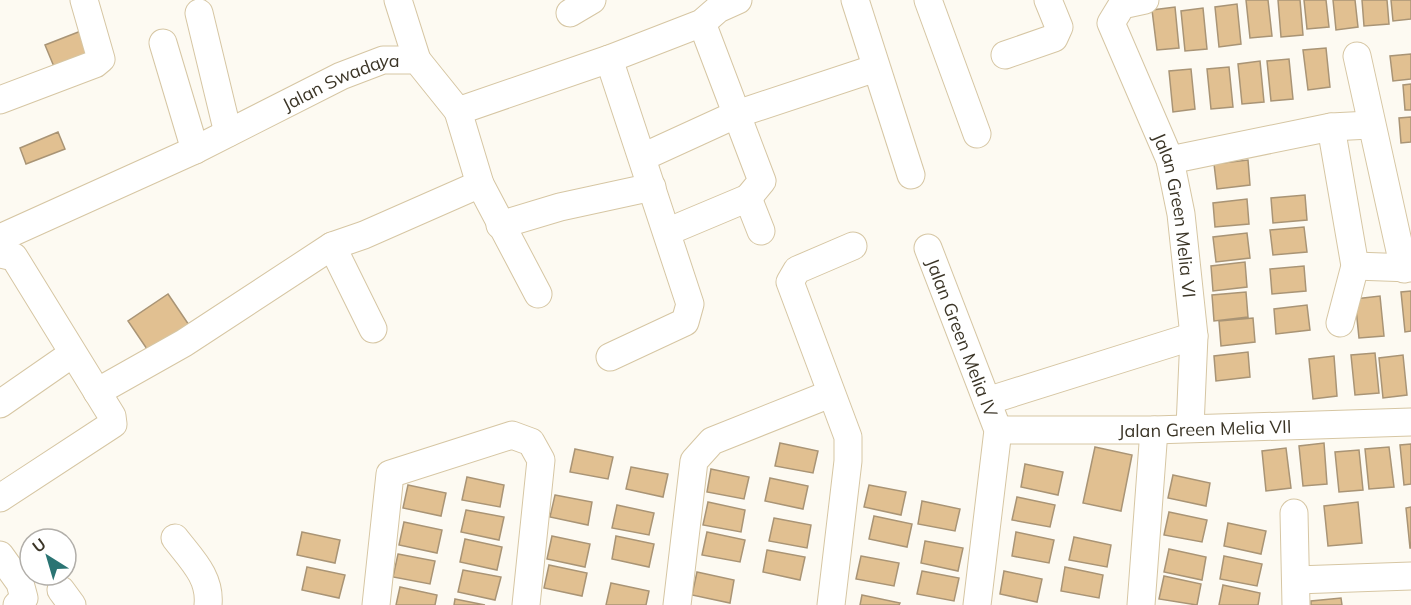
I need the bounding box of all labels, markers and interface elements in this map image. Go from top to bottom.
street label: Jalan Swadaya [278,49,400,116]
street label: Jalan Green Melia VI [1148,129,1201,299]
street label: Jalan Green Melia IV [922,255,1004,421]
street label: Jalan Green Melia VII [1119,414,1292,442]
north arrow [18,527,78,587]
text: U [28,533,50,557]

